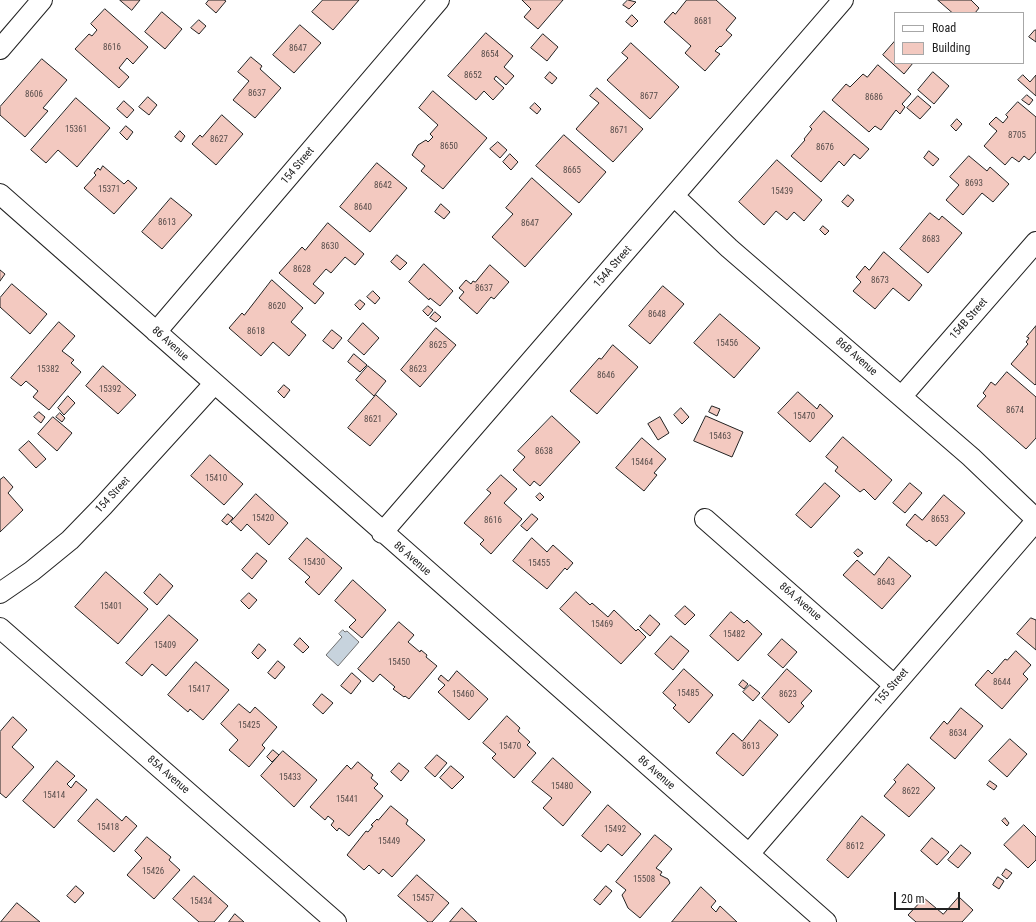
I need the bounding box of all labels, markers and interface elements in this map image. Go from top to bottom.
legend [894,12,1024,64]
house number: 8681 [694,17,712,27]
text: Road [932,21,956,35]
text: Building [932,41,970,55]
house number: 8616 [103,43,121,53]
house number: 8647 [289,44,307,54]
house number: 8654 [481,50,499,60]
house number: 8652 [464,71,482,81]
house number: 8637 [248,89,266,99]
house number: 8606 [25,90,43,100]
house number: 8677 [640,92,658,102]
house number: 8686 [865,93,883,103]
house number: 15361 [65,125,87,135]
house number: 8671 [610,126,628,136]
house number: 8705 [1008,131,1026,141]
house number: 8627 [210,135,228,145]
house number: 8650 [440,142,458,152]
house number: 8676 [816,143,834,153]
street label: 154 Street [279,145,317,187]
house number: 8665 [563,166,581,176]
house number: 8693 [965,179,983,189]
house number: 8642 [374,181,392,191]
house number: 15371 [98,185,120,195]
house number: 15439 [771,187,793,197]
house number: 8640 [354,203,372,213]
house number: 8613 [158,218,176,228]
house number: 8647 [521,219,539,229]
house number: 8683 [922,235,940,245]
house number: 8630 [321,242,339,252]
street label: 154A Street [591,243,635,291]
house number: 8628 [293,265,311,275]
house number: 8673 [871,276,889,286]
house number: 8637 [475,284,493,294]
street label: 154B Street [947,296,991,342]
house number: 8620 [268,302,286,312]
house number: 8648 [648,310,666,320]
street label: 86 Avenue [149,324,191,364]
house number: 8618 [247,327,265,337]
street label: 86B Avenue [832,335,880,379]
house number: 15456 [716,339,738,349]
house number: 8625 [429,341,447,351]
house number: 15382 [37,365,59,375]
house number: 8623 [409,365,427,375]
house number: 8646 [597,371,615,381]
house number: 15392 [99,385,121,395]
house number: 8674 [1006,406,1024,416]
house number: 15470 [793,412,815,422]
house number: 8621 [364,415,382,425]
house number: 15463 [709,432,731,442]
house number: 8638 [535,447,553,457]
house number: 15464 [631,458,653,468]
street label: 154 Street [93,474,133,516]
house number: 15410 [205,474,227,484]
house number: 15420 [252,514,274,524]
house number: 8653 [931,515,949,525]
house number: 8616 [484,516,502,526]
street label: 86 Avenue [391,539,433,579]
house number: 15430 [303,558,325,568]
house number: 15455 [528,559,550,569]
house number: 8643 [877,578,895,588]
street label: 86A Avenue [776,580,824,624]
house number: 15401 [100,602,122,612]
house number: 15469 [591,620,613,630]
house number: 15482 [723,630,745,640]
house number: 15409 [154,641,176,651]
house number: 15450 [388,658,410,668]
street label: 155 Street [872,666,912,708]
house number: 8644 [993,678,1011,688]
house number: 15417 [188,685,210,695]
house number: 15485 [677,689,699,699]
house number: 15460 [452,690,474,700]
house number: 8623 [779,690,797,700]
house number: 15425 [238,721,260,731]
house number: 8634 [949,729,967,739]
house number: 15470 [499,742,521,752]
house number: 8613 [742,742,760,752]
street label: 85A Avenue [144,753,192,797]
street label: 86 Avenue [635,753,677,793]
house number: 15433 [279,773,301,783]
house number: 15480 [551,782,573,792]
house number: 8622 [902,787,920,797]
house number: 15414 [43,791,65,801]
house number: 15441 [336,795,358,805]
house number: 15418 [97,823,119,833]
house number: 15492 [604,825,626,835]
house number: 15449 [378,837,400,847]
house number: 8612 [846,842,864,852]
house number: 15426 [142,867,164,877]
house number: 15508 [633,875,655,885]
scale bar [896,884,962,910]
text: 20 m [901,892,925,906]
house number: 15457 [412,894,434,904]
house number: 15434 [190,897,212,907]

